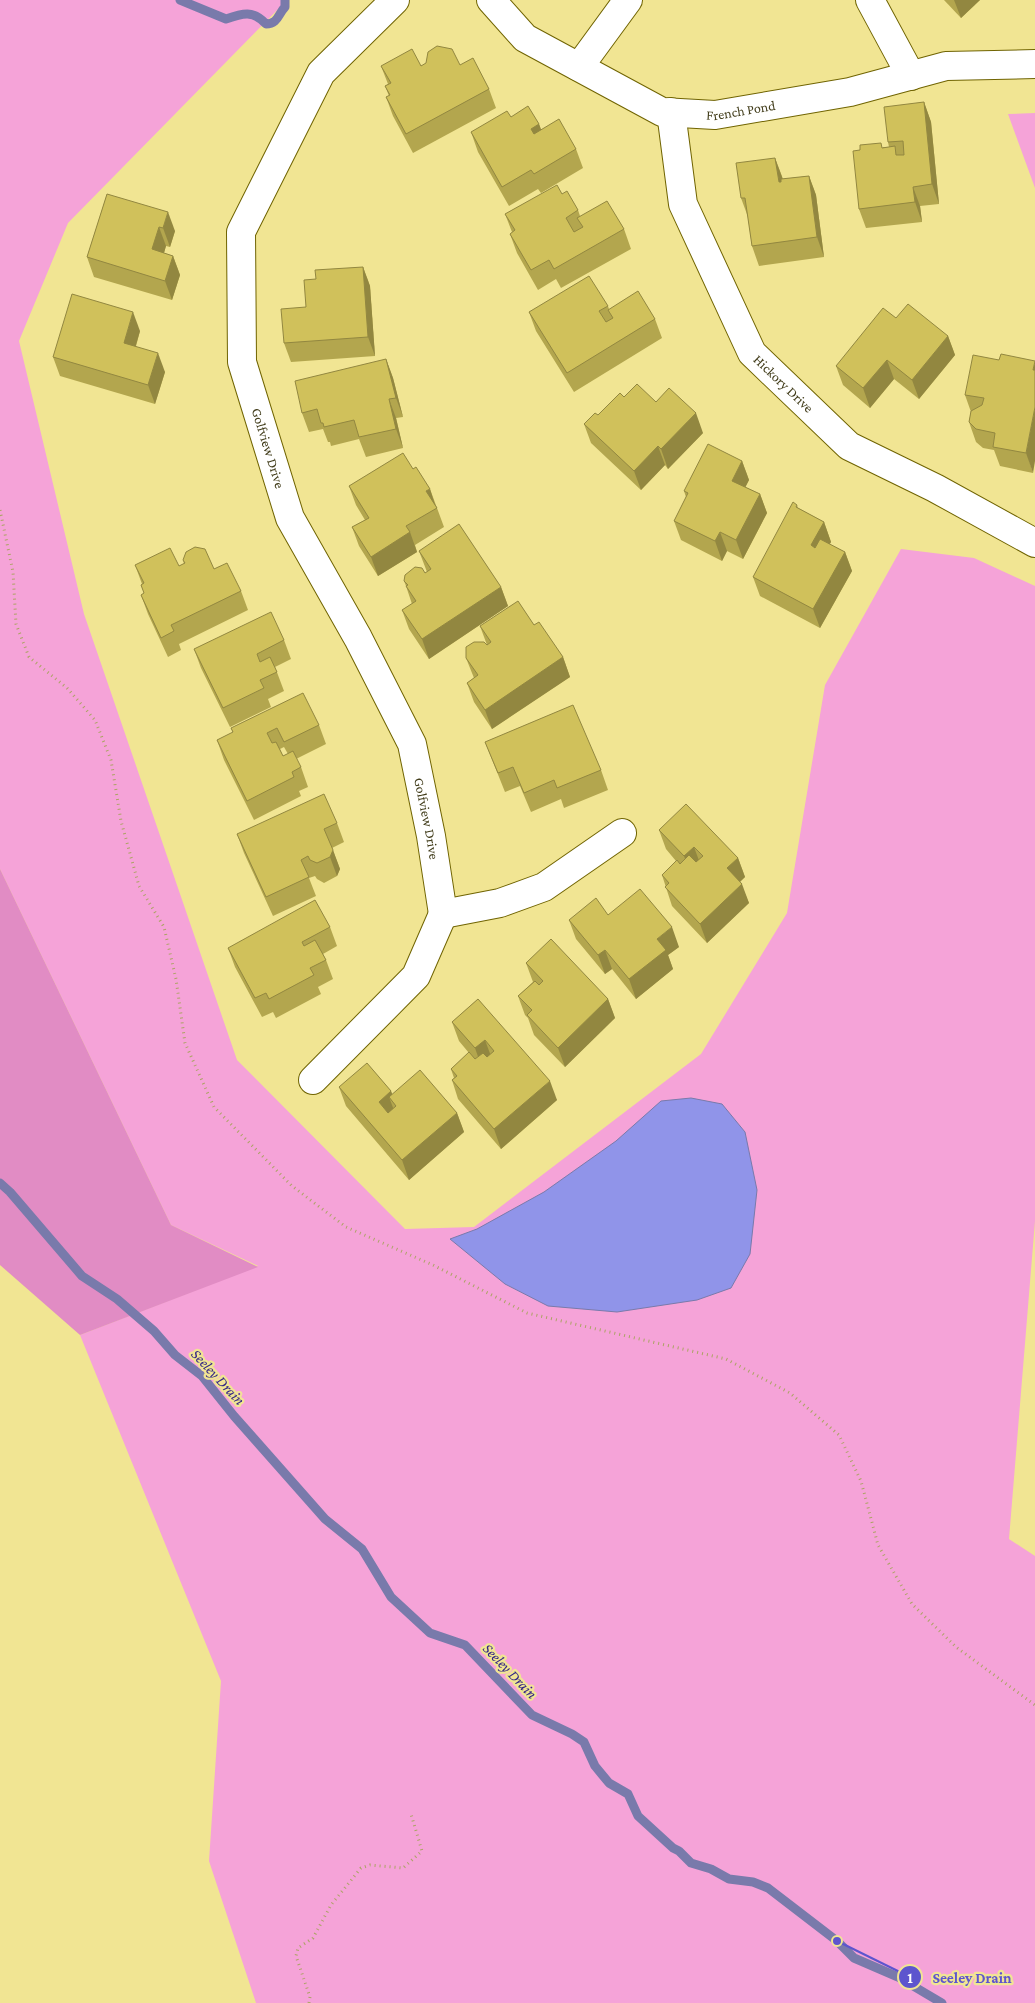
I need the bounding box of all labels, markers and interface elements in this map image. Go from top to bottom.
street label: French Pond [706,97,777,123]
street label: Hickory Drive [751,351,817,416]
street label: Golfview Drive [249,406,288,490]
street label: Golfview Drive [411,776,442,861]
water label: Seeley Drain [187,1346,248,1409]
water label: Seeley Drain [479,1640,540,1703]
callout: Seeley Drain [897,1962,1022,1992]
text: 1 [907,1970,913,1986]
text: Seeley Drain [932,1970,1012,1986]

